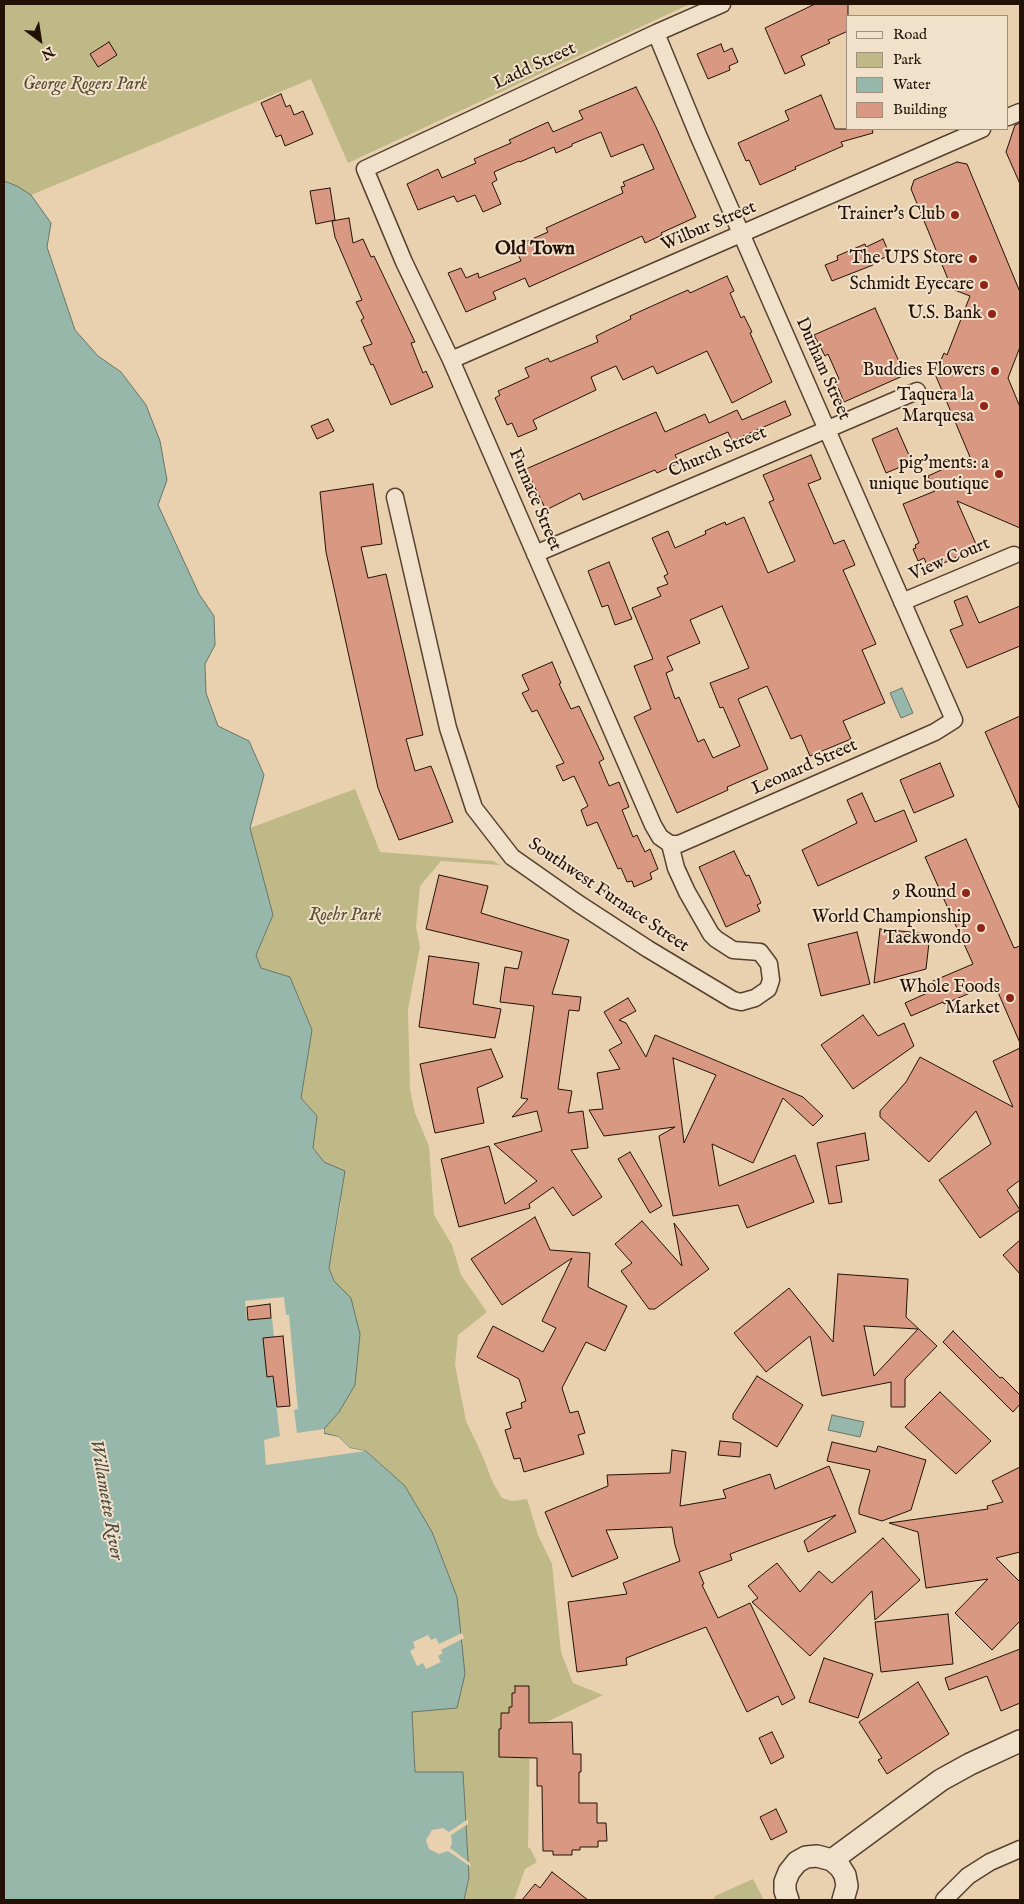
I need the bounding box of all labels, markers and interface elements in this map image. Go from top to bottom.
north arrow [15,15,65,65]
legend [846,15,1009,130]
text: Road [893,25,927,44]
street label: Ladd Street [490,39,580,95]
text: N [38,42,58,64]
text: Park [893,50,922,69]
park label: George Rogers Park [23,74,147,96]
text: Water [893,75,930,94]
text: Building [893,100,947,119]
street label: Wilbur Street [658,197,760,257]
place label: Trainer's Club [838,204,945,226]
marker: Trainer's Club [949,209,961,221]
district label: Old Town [495,239,575,261]
place label: The UPS Store [849,248,963,270]
marker: The UPS Store [967,253,979,265]
place label: Schmidt Eyecare [850,274,974,296]
marker: Schmidt Eyecare [978,279,990,291]
place label: U.S. Bank [908,303,982,325]
marker: U.S. Bank [986,308,998,320]
street label: Durham Street [790,314,854,424]
place label: Buddies Flowers [863,360,985,382]
marker: Buddies Flowers [989,365,1001,377]
place label: Taquera la Marquesa [897,385,974,428]
marker: Taquera la Marquesa [978,400,990,412]
street label: Church Street [666,423,770,483]
street label: Furnace Street [503,445,565,555]
place label: pig'ments: a unique boutique [869,453,989,496]
marker: pig'ments: a unique boutique [993,468,1005,480]
street label: View Court [907,533,993,587]
street label: Leonard Street [749,735,861,801]
street label: Southwest Furnace Street [523,834,693,958]
place label: 9 Round [892,882,956,904]
marker: 9 Round [960,887,972,899]
park label: Roehr Park [309,905,381,927]
place label: World Championship Taekwondo [812,907,971,950]
marker: World Championship Taekwondo [975,922,987,934]
place label: Whole Foods Market [899,977,1000,1020]
marker: Whole Foods Market [1004,992,1016,1004]
water label: Willamette River [83,1438,127,1562]

